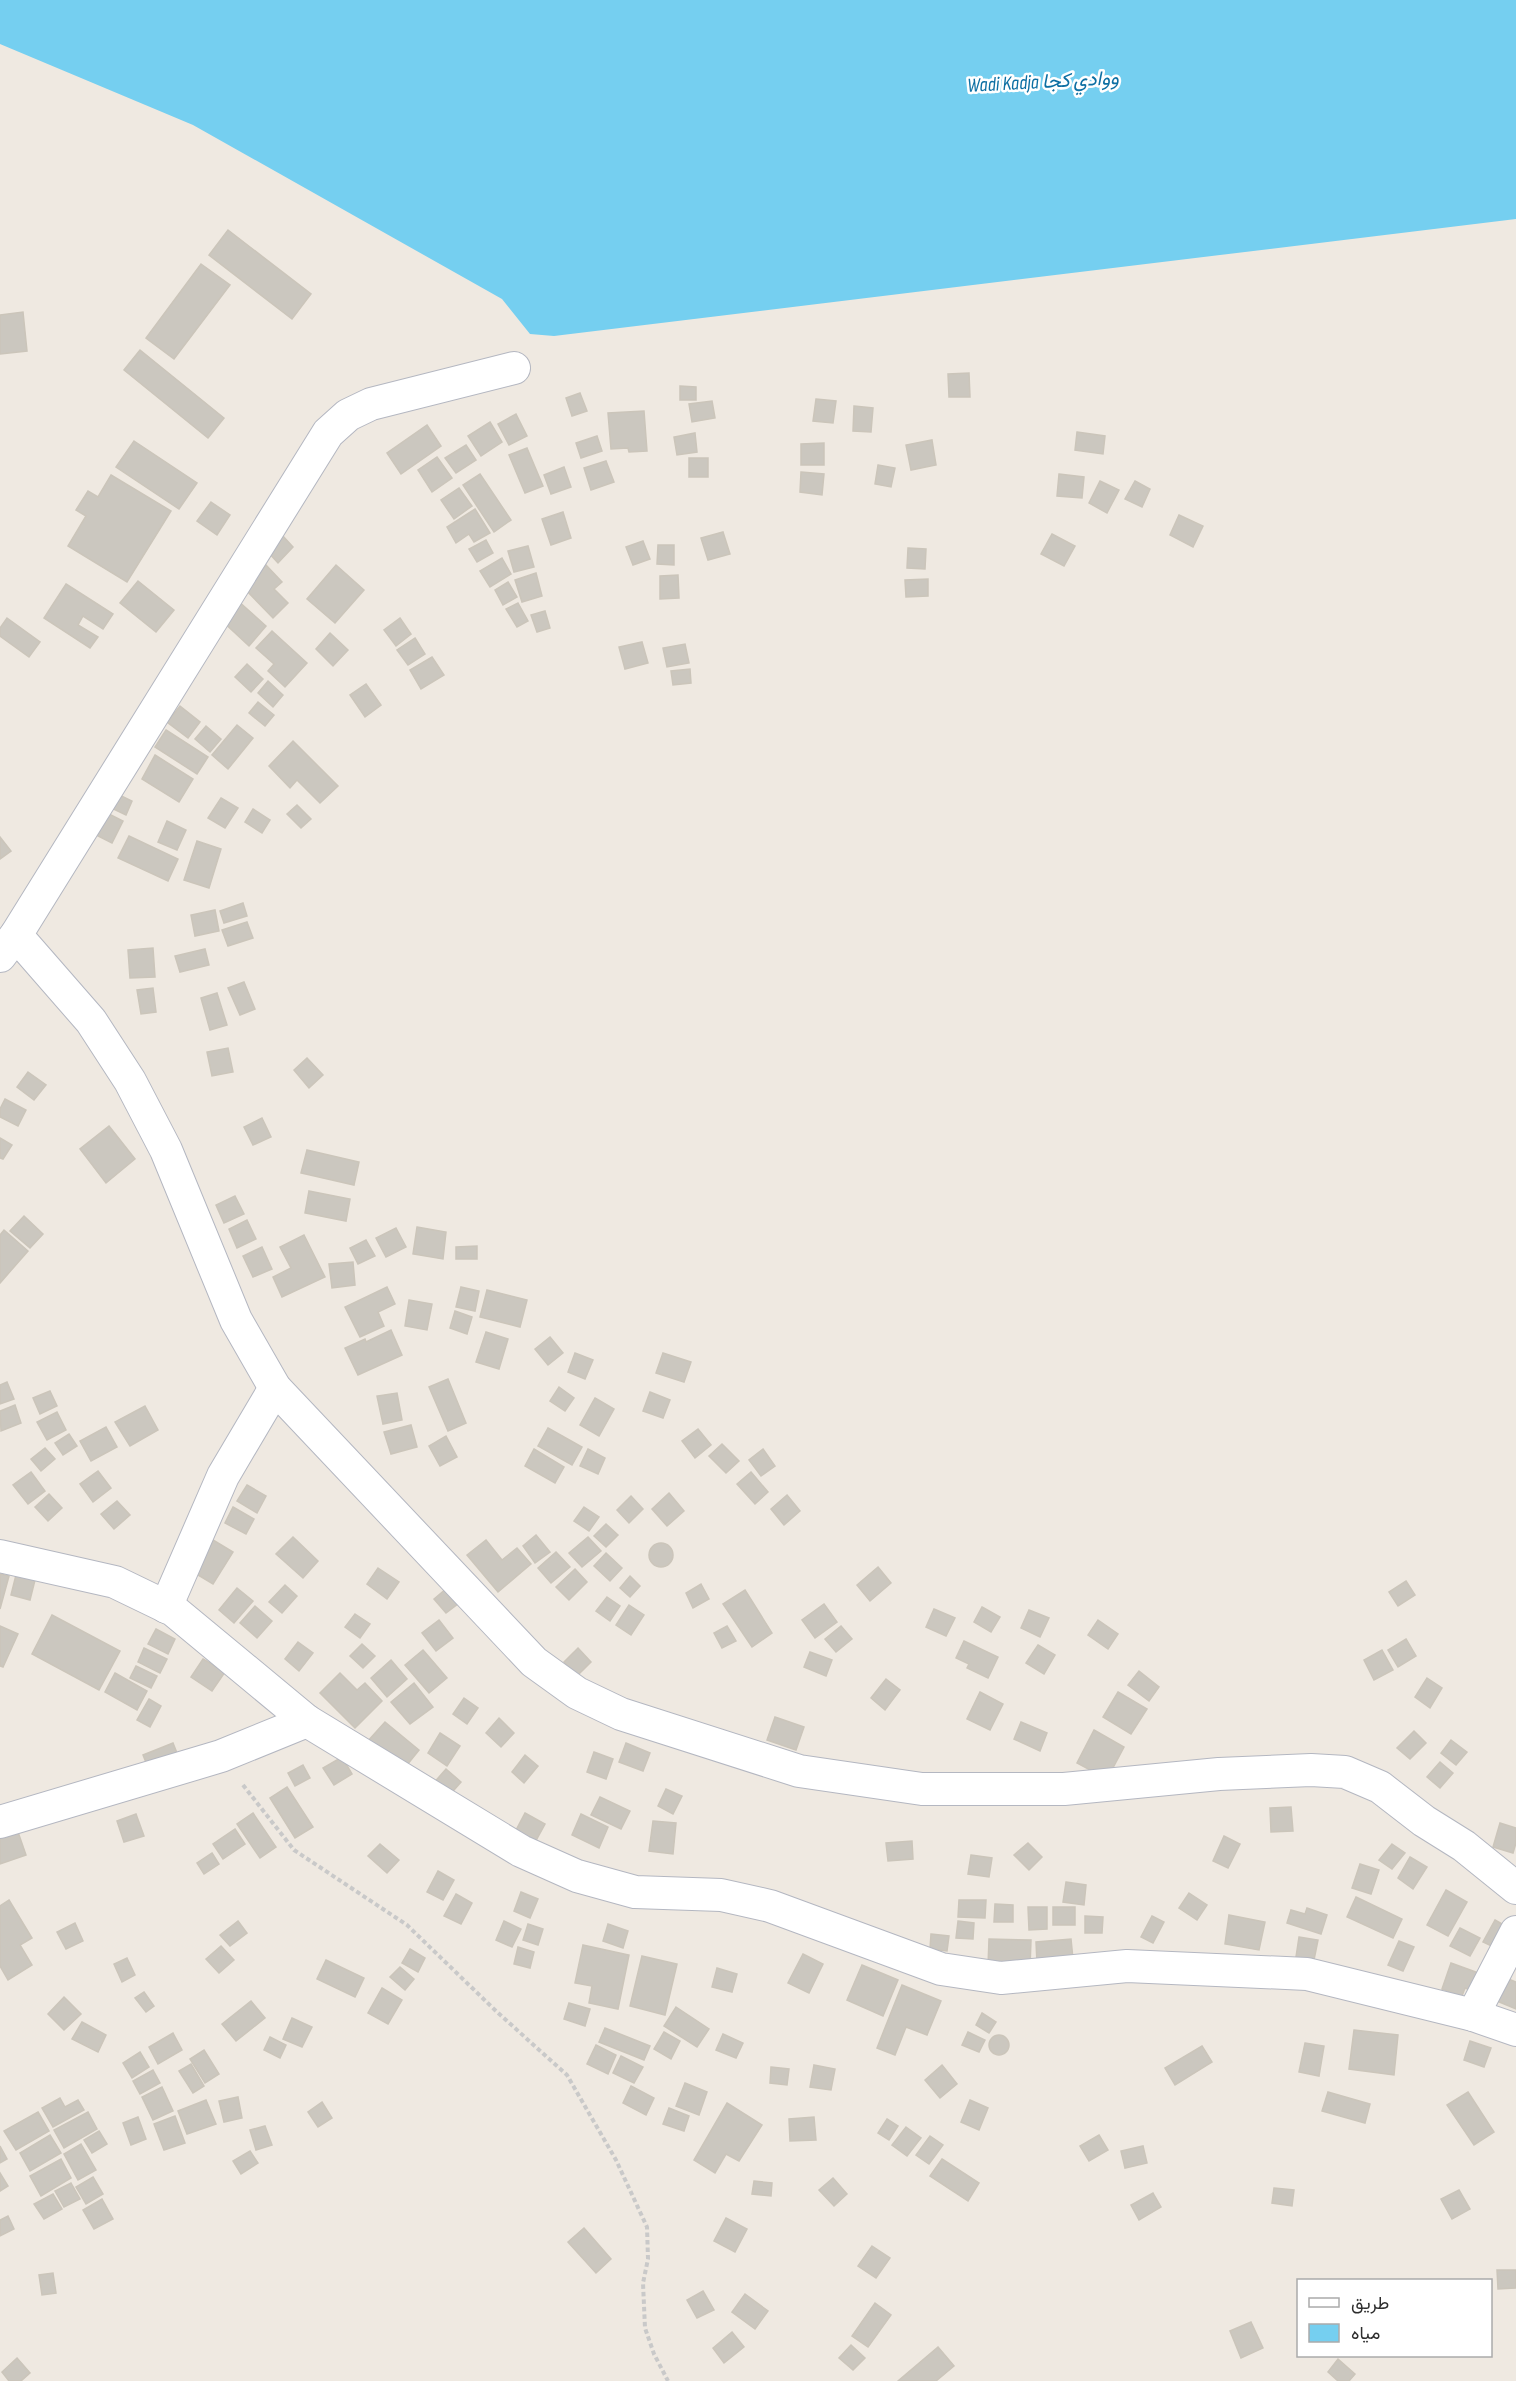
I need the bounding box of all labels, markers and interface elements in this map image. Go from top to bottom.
water label: Wadi Kadja ووادي كجا [966,66,1120,101]
legend [1297,2279,1492,2357]
text: طريق [1351,2293,1389,2314]
text: مياه [1351,2323,1380,2344]

